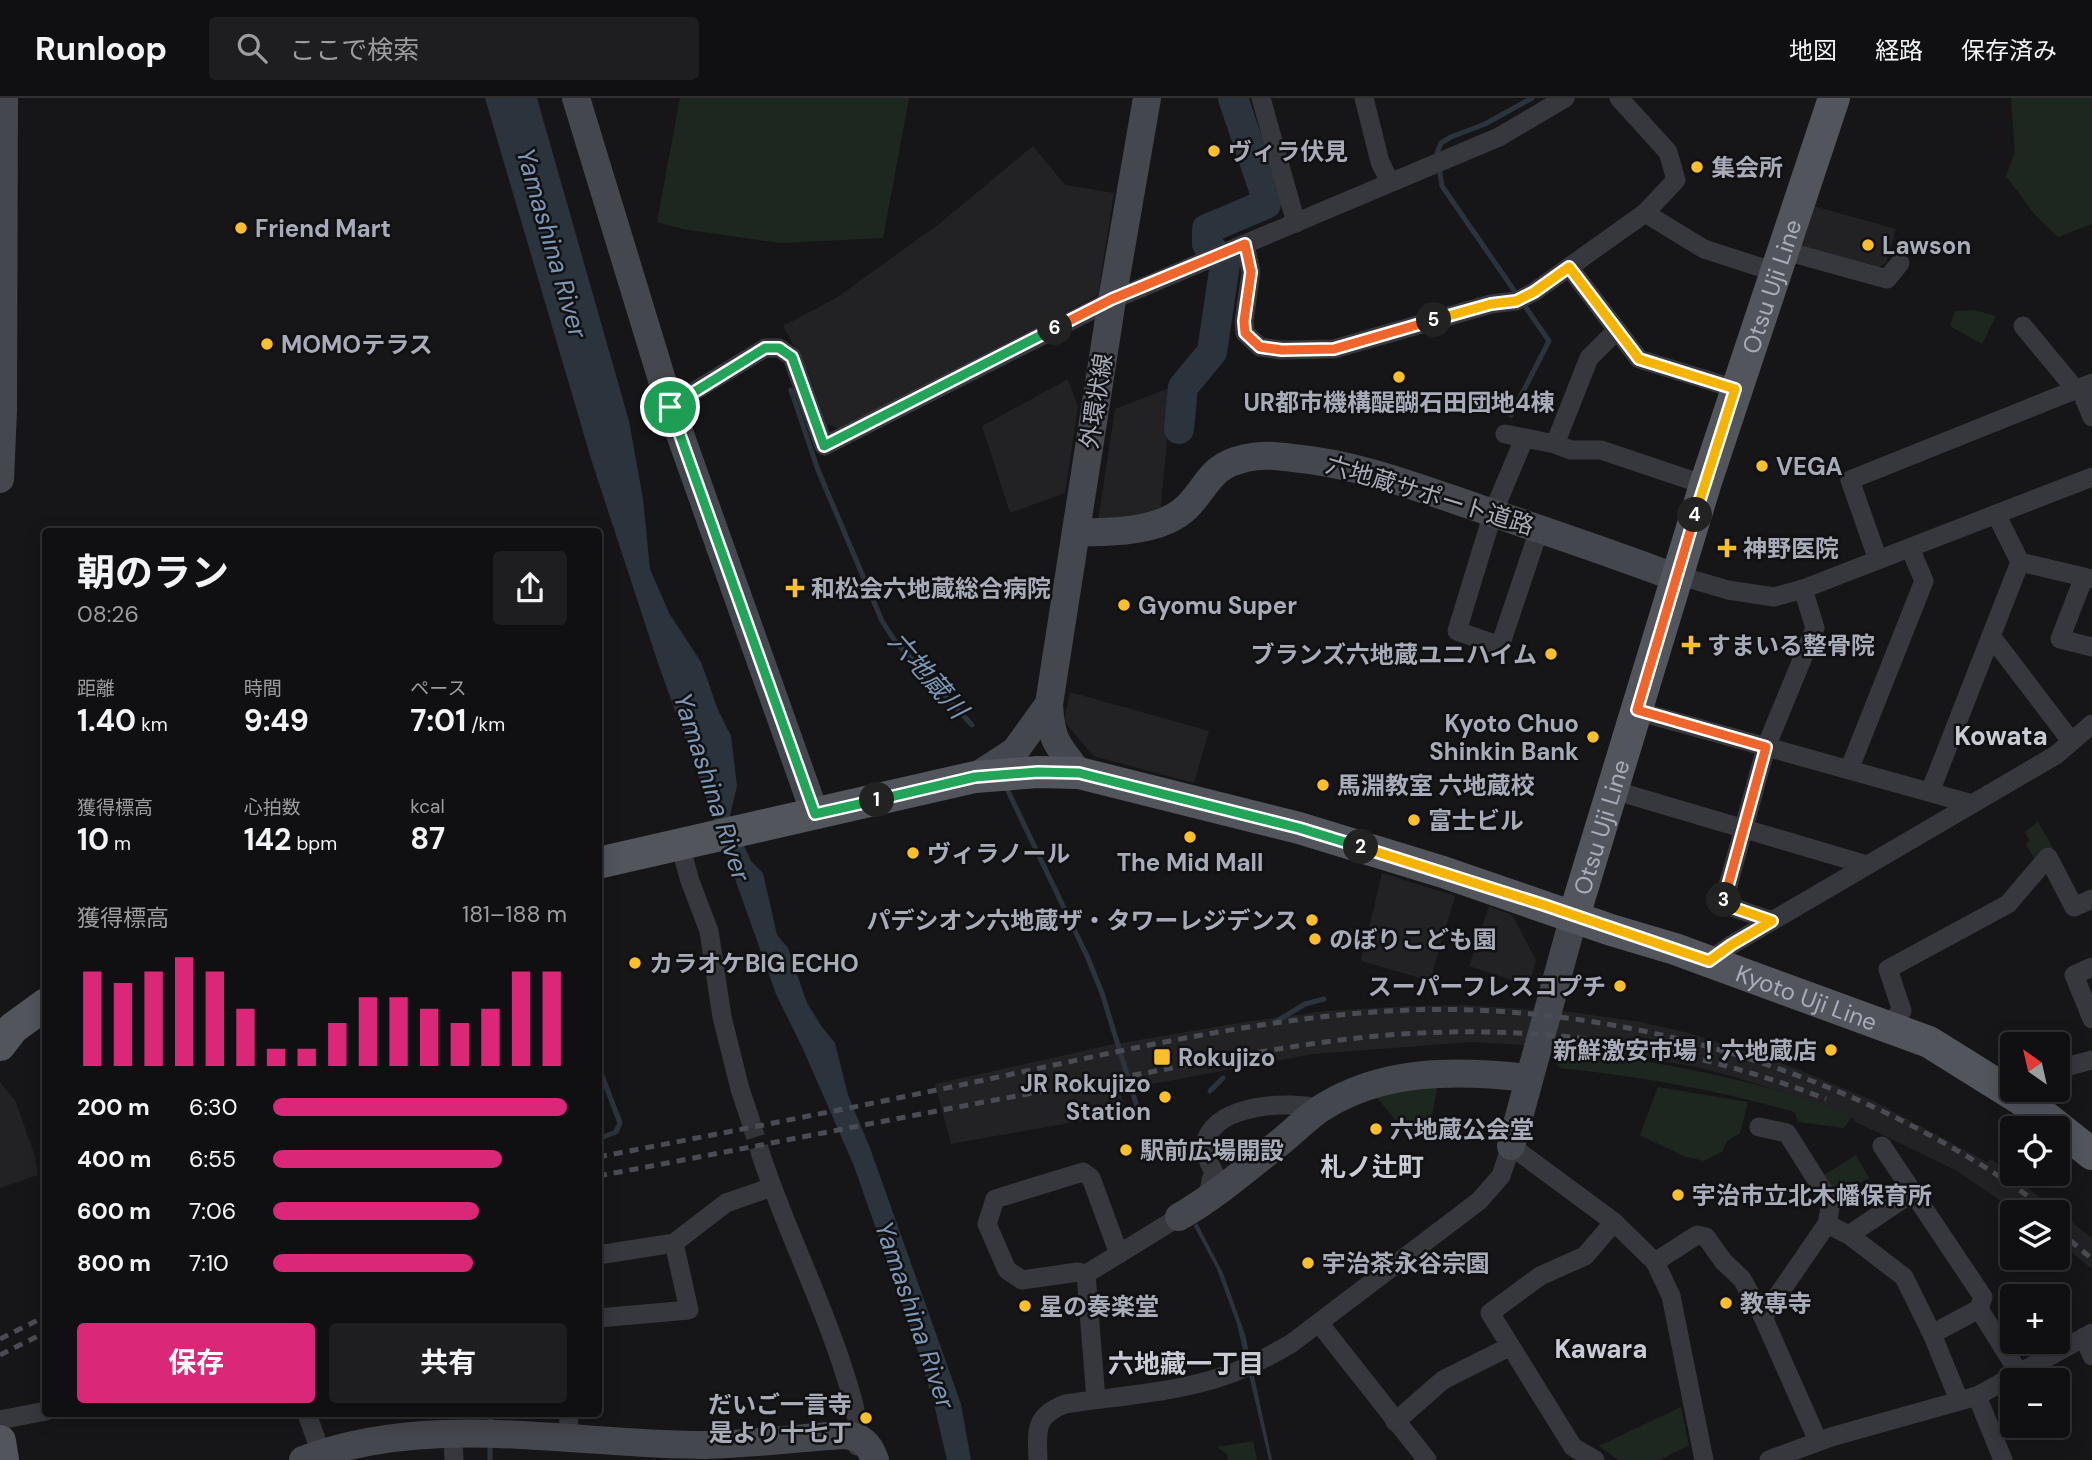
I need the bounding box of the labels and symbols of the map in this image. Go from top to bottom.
place label: ヴィラ伏見 [1228,136,1348,167]
marker: ヴィラ伏見 [1206,143,1222,159]
water label: Yamashina River [509,144,596,343]
place label: 集会所 [1711,152,1783,183]
marker: 集会所 [1689,159,1705,175]
place label: Friend Mart [255,213,391,244]
street label: Otsu Uji Line [1734,215,1808,357]
marker: Friend Mart [233,220,249,236]
place label: Lawson [1882,230,1971,261]
marker: Lawson [1860,237,1876,253]
pin: 5 [1416,302,1452,338]
pin: 6 [1038,310,1072,345]
place label: MOMOテラス [281,329,433,360]
marker: MOMOテラス [259,336,275,352]
street label: 外環状線 [1073,351,1119,451]
marker: UR都市機構醍醐石田団地4棟 [1391,369,1407,385]
pin [640,377,700,437]
place label: UR都市機構醍醐石田団地4棟 [1243,387,1555,418]
street label: 六地蔵サポート道路 [1322,449,1538,541]
place label: VEGA [1776,451,1843,482]
marker: VEGA [1754,458,1770,474]
pin: 4 [1678,498,1712,532]
place label: 神野医院 [1743,533,1839,564]
marker: 神野医院 [1717,538,1737,558]
place label: 和松会六地蔵総合病院 [811,573,1051,604]
marker: 和松会六地蔵総合病院 [785,578,805,598]
place label: Gyomu Super [1138,590,1297,621]
marker: Gyomu Super [1116,597,1132,613]
water label: 六地蔵川 [881,625,977,728]
place label: すまいる整骨院 [1707,630,1875,661]
marker: すまいる整骨院 [1681,635,1701,655]
place label: ブランズ六地蔵ユニハイム [1250,639,1537,670]
marker: ブランズ六地蔵ユニハイム [1543,646,1559,662]
water label: Yamashina River [666,688,759,887]
place label: Kyoto Chuo Shinkin Bank [1429,708,1579,767]
district label: Kowata [1954,719,2048,753]
marker: Kyoto Chuo Shinkin Bank [1585,729,1601,745]
street label: Otsu Uji Line [1566,756,1636,898]
place label: 馬淵教室 六地蔵校 [1337,770,1535,801]
marker: 馬淵教室 六地蔵校 [1315,777,1331,793]
pin: 1 [860,782,894,818]
place label: 富士ビル [1428,805,1524,836]
marker: 富士ビル [1406,812,1422,828]
marker: The Mid Mall [1182,829,1198,845]
pin: 2 [1344,830,1378,864]
place label: ヴィラノール [927,838,1071,869]
marker: ヴィラノール [905,845,921,861]
place label: The Mid Mall [1117,847,1263,878]
pin: 3 [1706,882,1742,918]
place label: パデシオン六地蔵ザ・タワーレジデンス [866,905,1298,936]
marker: パデシオン六地蔵ザ・タワーレジデンス [1304,912,1320,928]
place label: のぼりこども園 [1329,924,1497,955]
marker: のぼりこども園 [1307,931,1323,947]
place label: カラオケBIG ECHO [649,948,859,979]
marker: カラオケBIG ECHO [627,955,643,971]
street label: Kyoto Uji Line [1732,957,1882,1037]
place label: スーパーフレスコプチ [1368,971,1606,1002]
marker: スーパーフレスコプチ [1612,978,1628,994]
north arrow [2000,1032,2070,1102]
place label: 新鮮激安市場！六地蔵店 [1553,1035,1817,1066]
place label: Rokujizo [1178,1042,1275,1073]
marker: 新鮮激安市場！六地蔵店 [1823,1042,1839,1058]
marker: Rokujizo [1152,1047,1172,1067]
place label: JR Rokujizo Station [1020,1068,1151,1127]
marker: JR Rokujizo Station [1157,1089,1173,1105]
place label: 六地蔵公会堂 [1390,1114,1534,1145]
marker: 六地蔵公会堂 [1368,1121,1384,1137]
place label: 駅前広場開設 [1140,1135,1284,1166]
marker: 駅前広場開設 [1118,1142,1134,1158]
district label: 札ノ辻町 [1320,1150,1424,1184]
place label: 宇治市立北木幡保育所 [1692,1180,1932,1211]
marker: 宇治市立北木幡保育所 [1670,1187,1686,1203]
water label: Yamashina River [867,1217,963,1415]
place label: 宇治茶永谷宗園 [1322,1248,1490,1279]
marker: 宇治茶永谷宗園 [1300,1255,1316,1271]
place label: 教専寺 [1740,1288,1812,1319]
place label: 星の奏楽堂 [1039,1291,1159,1322]
marker: 教専寺 [1718,1295,1734,1311]
marker: 星の奏楽堂 [1017,1298,1033,1314]
district label: Kawara [1555,1332,1647,1366]
district label: 六地藏一丁目 [1108,1347,1264,1381]
place label: だいご一言寺 是より十七丁 [708,1389,852,1448]
marker: だいご一言寺 是より十七丁 [858,1410,874,1426]

